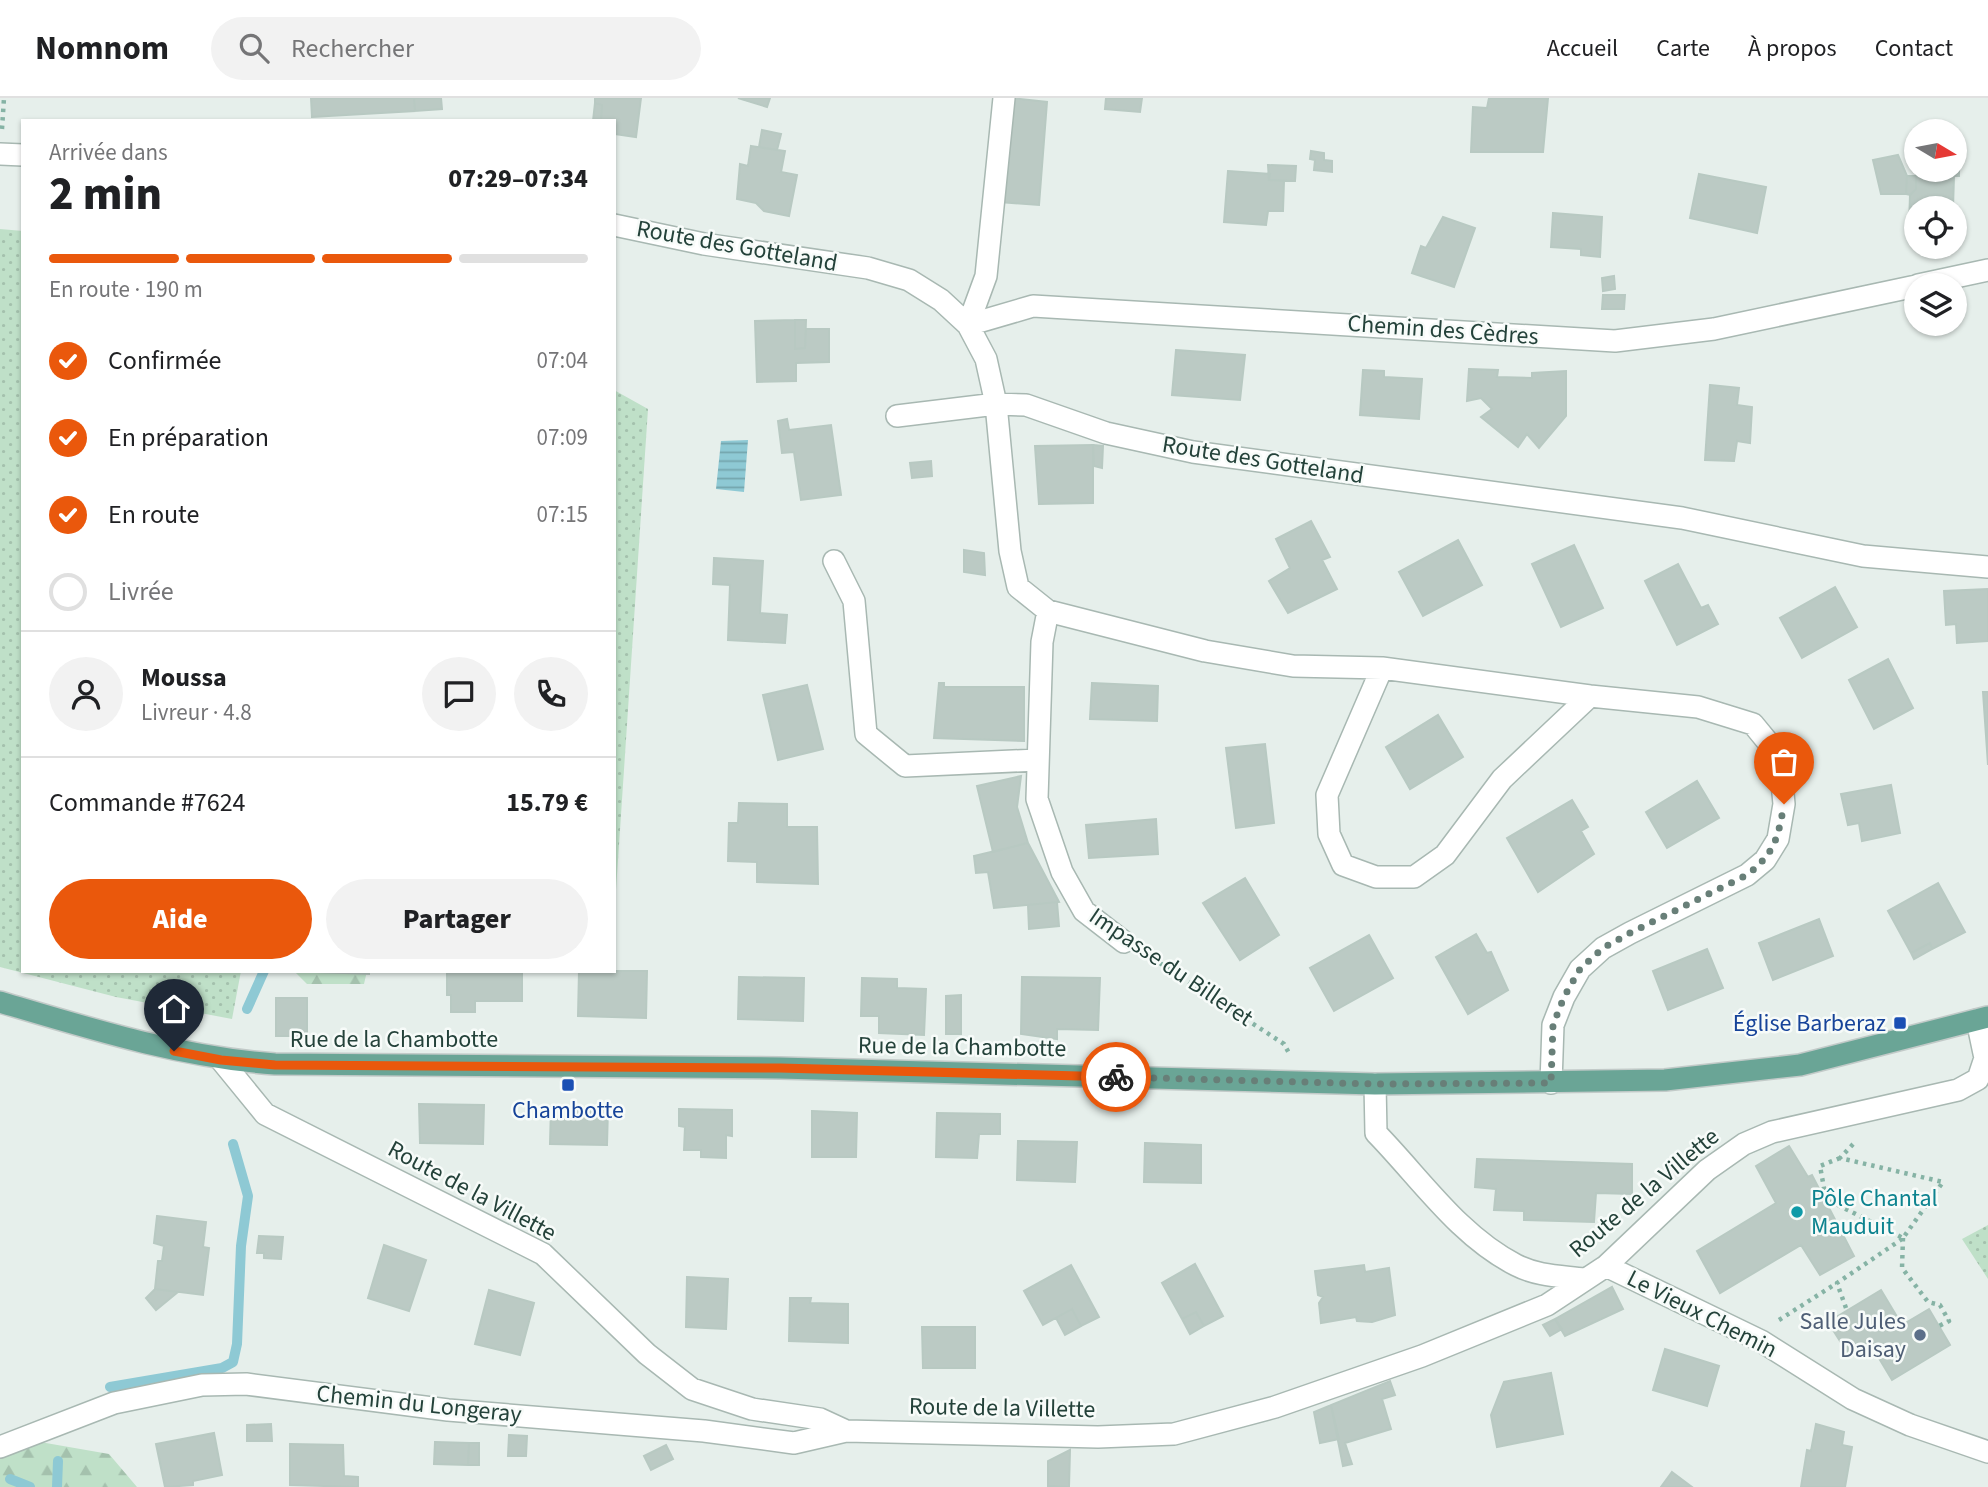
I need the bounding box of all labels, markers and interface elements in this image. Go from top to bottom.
search box [211,17,701,80]
text: Nomnom [35,25,169,72]
icon: search [235,29,273,67]
text: Rechercher [291,30,414,67]
text: Accueil [1547,31,1618,66]
text: Carte [1656,31,1710,66]
text: À propos [1748,31,1837,66]
text: Contact [1875,31,1953,66]
north arrow [1904,119,1967,182]
map controls [1904,119,1967,336]
text: Arrivée dans [49,136,168,169]
text: 07:29–07:34 [448,160,588,197]
text: 2 min [49,162,162,227]
button: locate [1904,196,1967,259]
street label: Route des Gotteland [634,211,840,281]
text: En route · 190 m [49,273,203,306]
button: layers [1904,273,1967,336]
street label: Chemin des Cèdres [1346,306,1540,354]
icon: check [49,342,87,380]
text: Confirmée [108,342,222,379]
text: 07:04 [537,344,588,377]
icon: check [49,419,87,457]
text: En préparation [108,419,269,456]
text: 07:09 [537,421,588,454]
street label: Route des Gotteland [1160,427,1366,493]
icon: check [49,496,87,534]
text: En route [108,496,199,533]
text: 07:15 [537,498,588,531]
text: Livrée [108,573,174,610]
button: person [49,657,123,731]
button: chat [422,657,496,731]
button: phone [514,657,588,731]
text: Moussa [141,659,227,696]
text: Livreur · 4.8 [141,696,252,729]
pin [1754,732,1814,804]
icon: bag [1765,743,1803,781]
text: Commande #7624 [49,784,246,821]
text: 15.79 € [506,784,588,821]
button: Aide [49,879,312,959]
button: Partager [326,879,588,959]
street label: Impasse du Billeret [1082,899,1260,1035]
pin [144,979,204,1051]
icon: home [155,990,193,1028]
place label: Église Barberaz [1733,1006,1886,1041]
marker: Église Barberaz [1892,1015,1908,1031]
street label: Rue de la Chambotte [290,1022,498,1057]
street label: Rue de la Chambotte [858,1028,1066,1066]
courier [1081,1042,1151,1112]
icon: bike [1097,1058,1135,1096]
marker: Chambotte [560,1077,576,1093]
place label: Chambotte [512,1093,624,1128]
street label: Route de la Villette [1561,1120,1727,1266]
street label: Route de la Villette [381,1132,563,1250]
place label: Pôle Chantal Mauduit [1811,1181,1938,1244]
marker: Pôle Chantal Mauduit [1789,1204,1805,1220]
street label: Le Vieux Chemin [1621,1261,1783,1367]
place label: Salle Jules Daisay [1800,1304,1906,1367]
marker: Salle Jules Daisay [1912,1327,1928,1343]
street label: Chemin du Longeray [315,1376,523,1432]
street label: Route de la Villette [908,1389,1096,1427]

